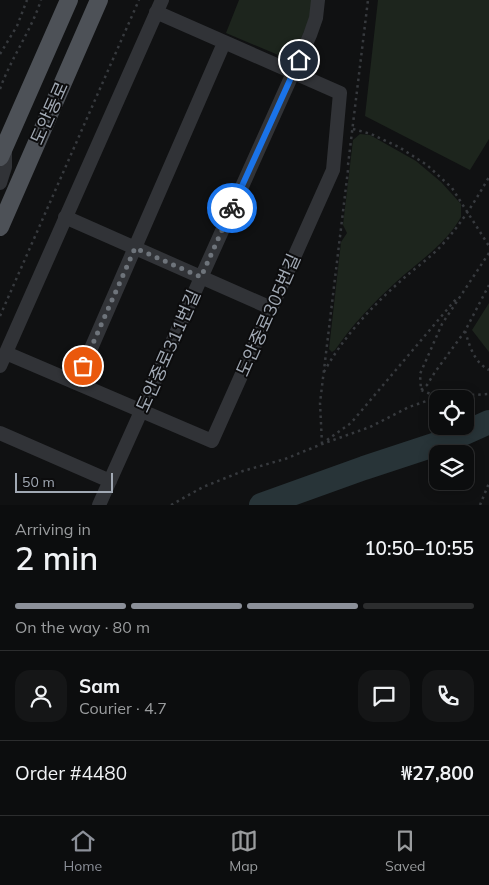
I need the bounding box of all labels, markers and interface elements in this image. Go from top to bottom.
pin [278,39,320,81]
icon: home [285,46,313,74]
street label: 도안동로 [25,78,73,148]
courier [207,183,257,233]
icon: bike [218,194,246,222]
street label: 도안중로305번길 [231,250,305,380]
street label: 도안중로311번길 [131,286,205,416]
pin [62,345,104,387]
icon: bag [69,352,97,380]
map controls [429,390,474,490]
button: locate [429,390,474,435]
button: layers [429,445,474,490]
scale bar [15,470,112,493]
text: 50 m [22,473,55,491]
text: Arriving in [15,519,91,539]
text: 10:50–10:55 [364,536,474,560]
text: 2 min [15,538,98,578]
text: On the way · 80 m [15,617,150,637]
button: person [15,670,67,722]
button: chat [358,670,410,722]
button: phone [422,670,474,722]
text: Sam [79,674,120,698]
text: Courier · 4.7 [79,698,167,718]
text: Order #4480 [15,761,127,785]
text: ₩27,800 [401,761,474,785]
tab: Home [64,827,102,875]
tab: Map [229,827,258,875]
tab: Saved [385,827,425,875]

